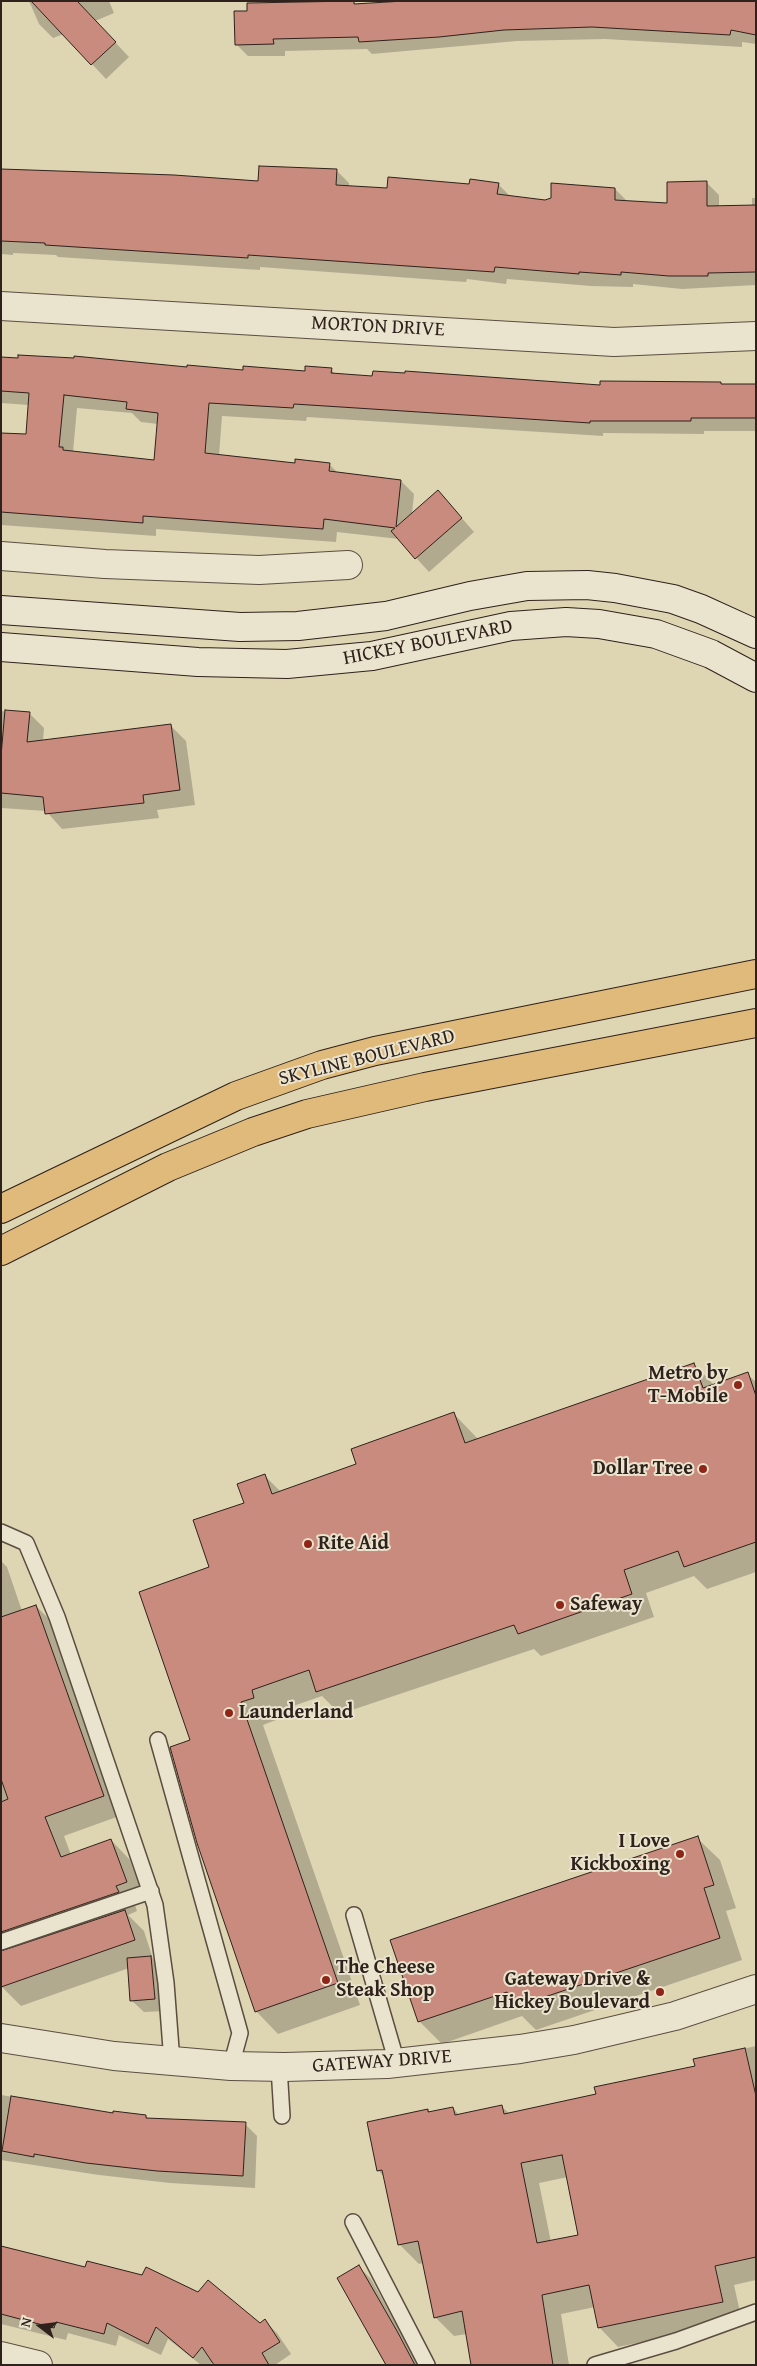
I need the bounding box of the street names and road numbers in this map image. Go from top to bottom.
street label: MORTON DRIVE [311,312,445,342]
street label: HICKEY BOULEVARD [341,615,515,671]
street label: SKYLINE BOULEVARD [277,1025,457,1091]
street label: GATEWAY DRIVE [312,2045,452,2079]

